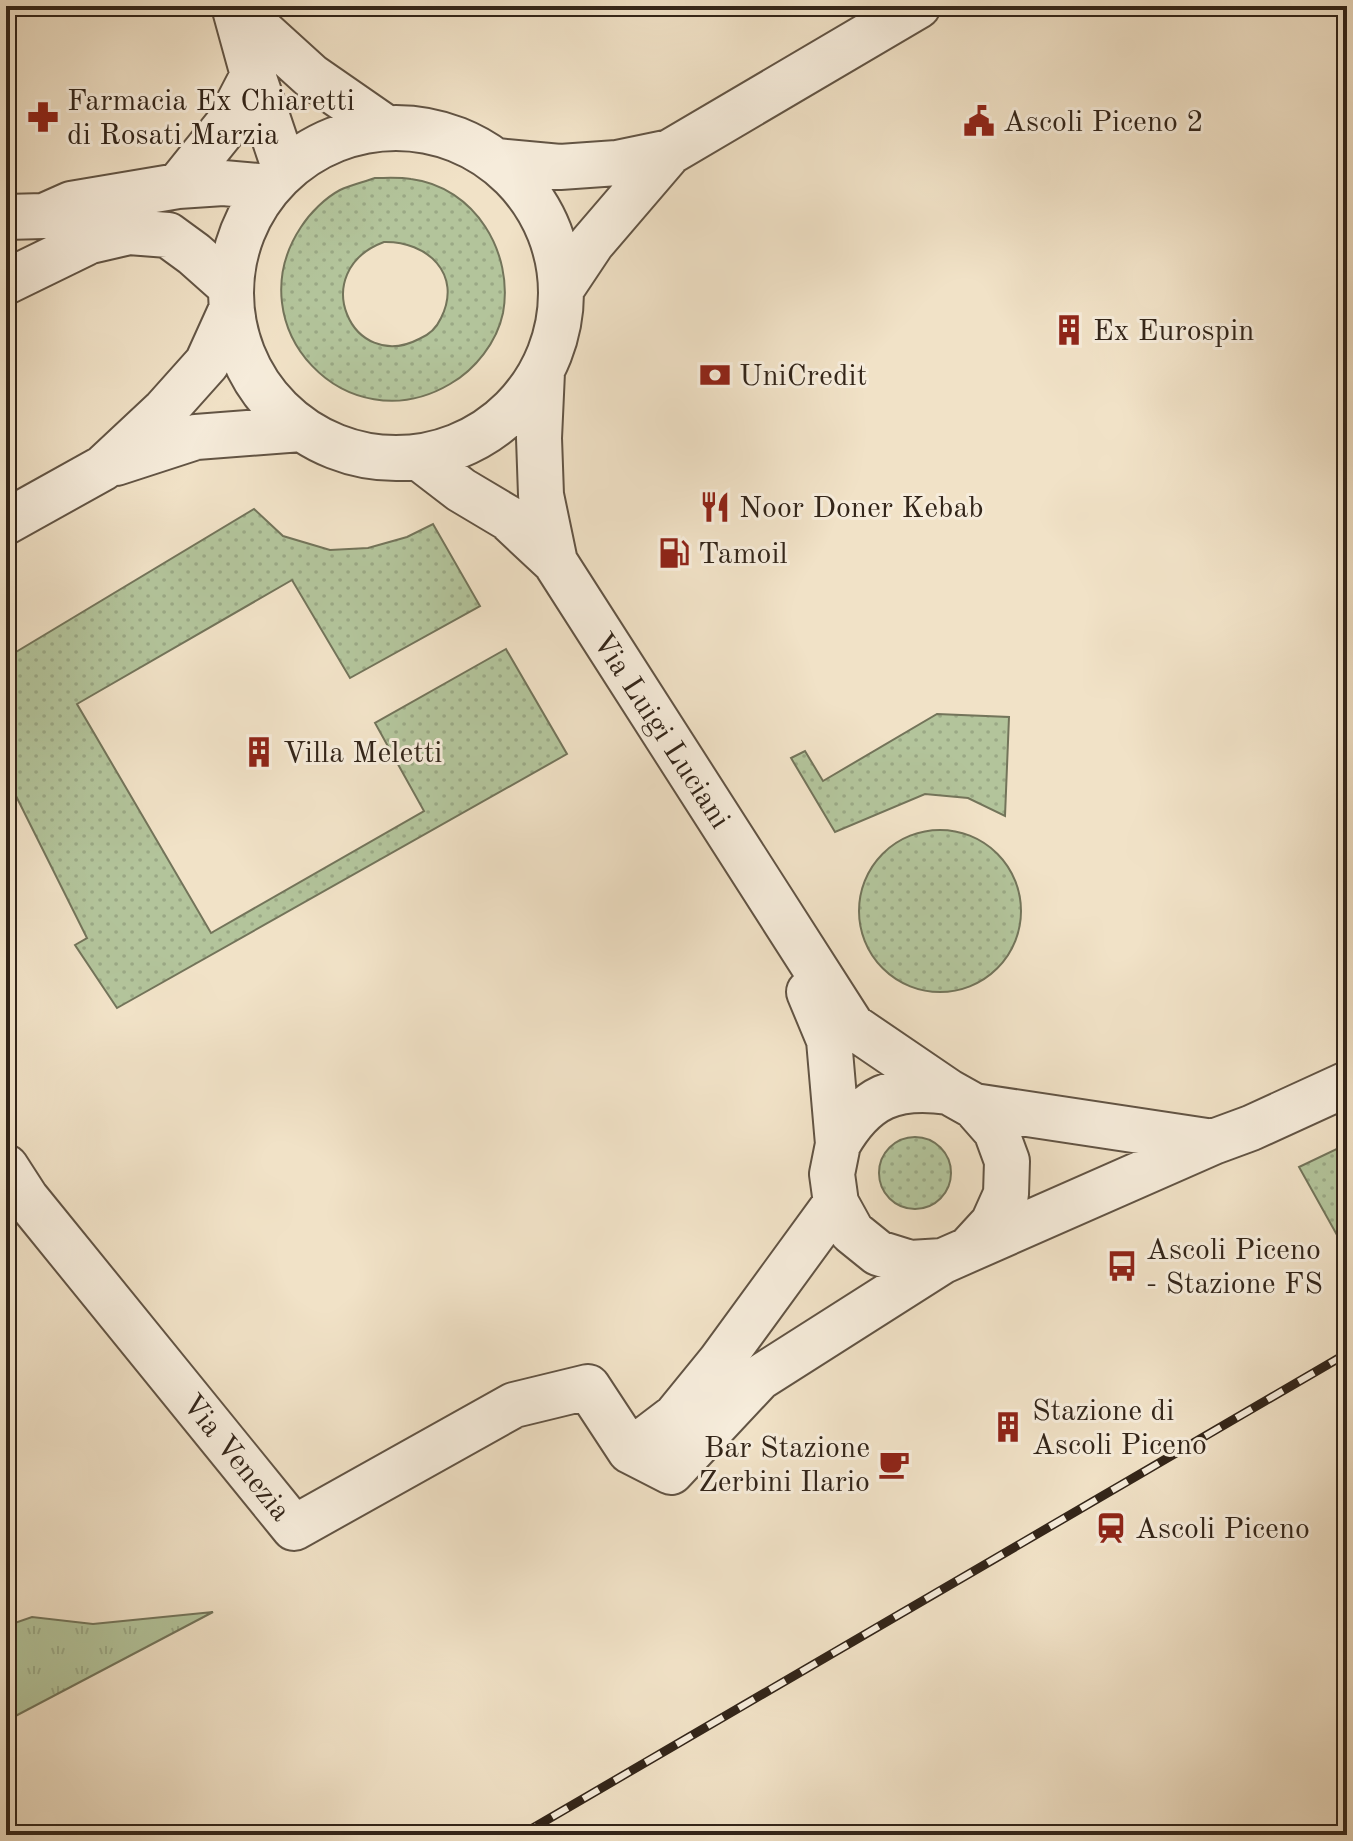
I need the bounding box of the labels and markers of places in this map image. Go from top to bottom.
place label: Farmacia Ex Chiaretti di Rosati Marzia [67,87,355,151]
pharmacy icon: Farmacia Ex Chiaretti di Rosati Marzia [26,100,60,134]
public building icon: Ascoli Piceno 2 [962,104,996,138]
place label: Ascoli Piceno 2 [1003,108,1204,138]
building icon: Ex Eurospin [1052,313,1086,347]
place label: Ex Eurospin [1093,317,1254,347]
bank icon: UniCredit [698,358,732,392]
place label: UniCredit [739,362,867,392]
restaurant icon: Noor Doner Kebab [698,490,732,524]
place label: Noor Doner Kebab [739,494,984,524]
fuel station icon: Tamoil [657,536,691,570]
place label: Tamoil [698,540,788,570]
building icon: Villa Meletti [242,735,276,769]
place label: Villa Meletti [283,739,442,769]
place label: Ascoli Piceno - Stazione FS [1146,1236,1323,1300]
bus stop icon: Ascoli Piceno - Stazione FS [1105,1249,1139,1283]
place label: Stazione di Ascoli Piceno [1032,1397,1207,1461]
building icon: Stazione di Ascoli Piceno [991,1410,1025,1444]
place label: Bar Stazione Zerbini Ilario [698,1434,870,1498]
cafe icon: Bar Stazione Zerbini Ilario [877,1447,911,1481]
station icon: Ascoli Piceno [1094,1511,1128,1545]
place label: Ascoli Piceno [1135,1515,1310,1545]

